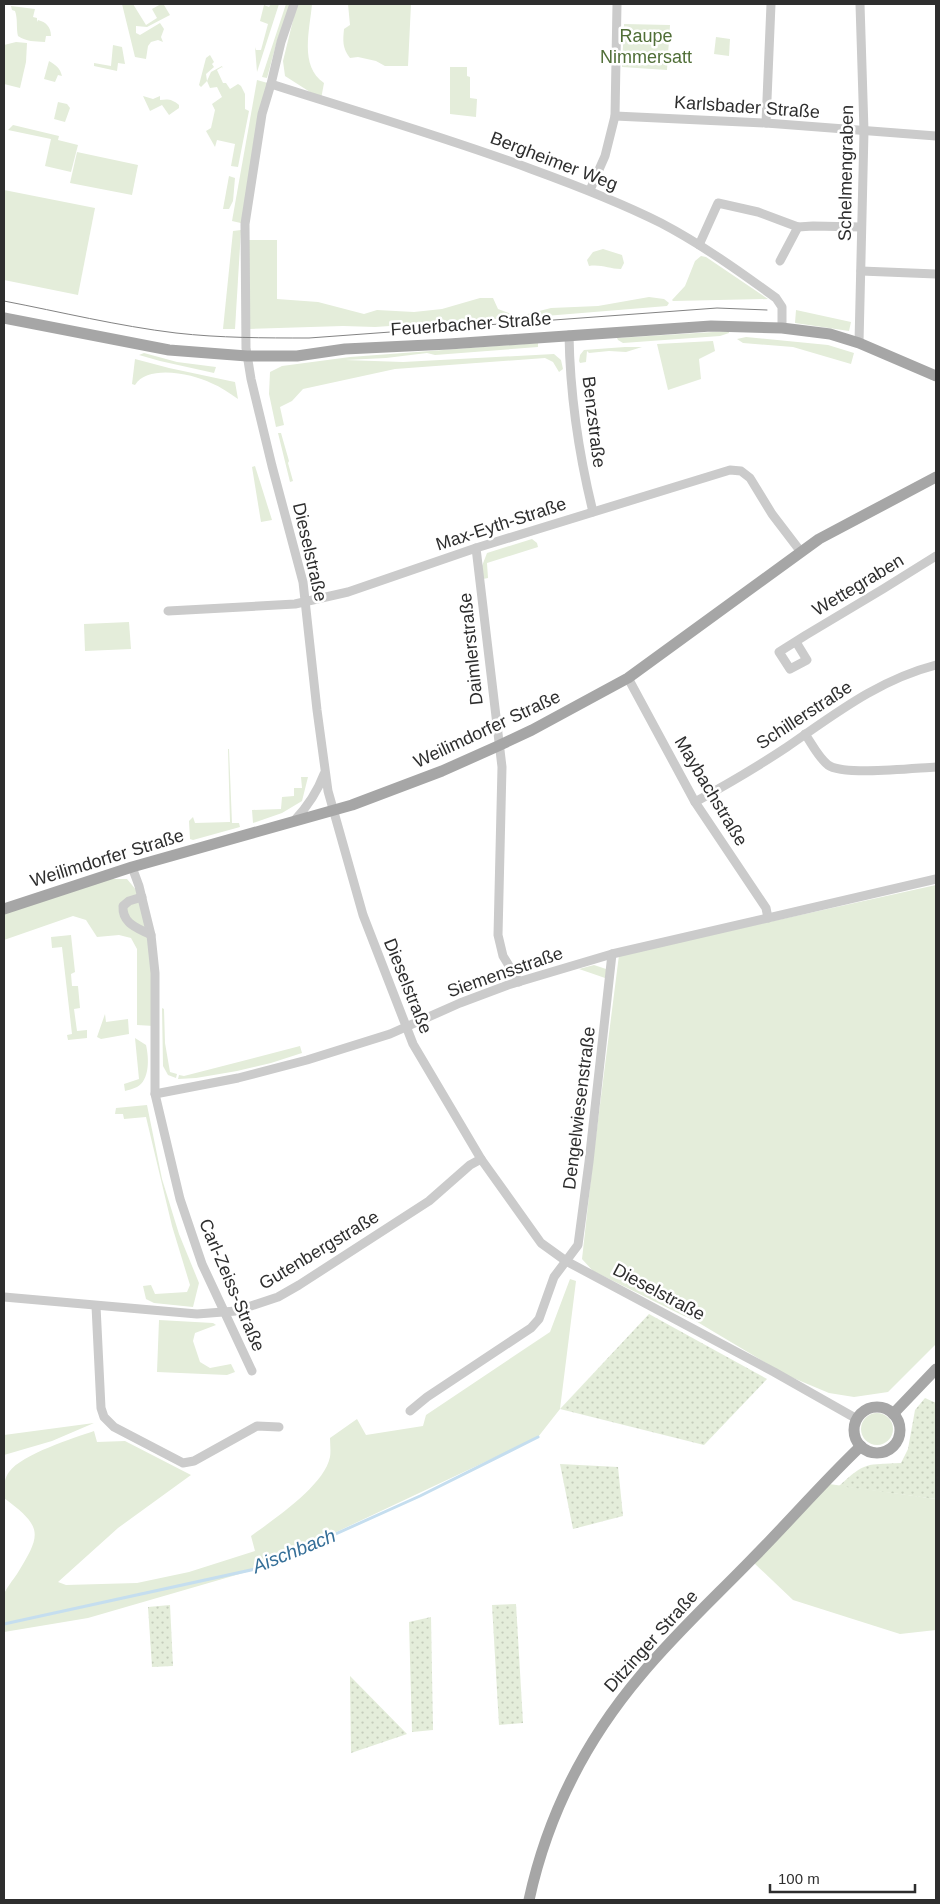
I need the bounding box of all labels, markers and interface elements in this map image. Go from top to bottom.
park label: Raupe Nimmersatt [600,26,692,67]
street label: Karlsbader Straße [673,92,821,122]
street label: Schelmengraben [835,105,857,241]
street label: Bergheimer Weg [488,128,620,194]
street label: Feuerbacher Straße [390,308,552,340]
street label: Benzstraße [578,375,610,469]
street label: Max-Eyth-Straße [433,493,569,555]
street label: Dieselstraße [289,501,331,603]
street label: Wettegraben [809,550,907,620]
street label: Daimlerstraße [455,592,487,706]
street label: Schillerstraße [752,677,856,753]
street label: Weilimdorfer Straße [410,686,564,772]
street label: Maybachstraße [670,733,752,849]
street label: Weilimdorfer Straße [28,825,186,891]
street label: Dieselstraße [380,935,436,1037]
street label: Siemensstraße [445,943,565,1001]
street label: Dengelwiesenstraße [559,1025,599,1191]
street label: Gutenbergstraße [256,1206,382,1294]
street label: Carl-Zeiss-Straße [195,1216,269,1354]
street label: Dieselstraße [610,1259,708,1325]
water label: Aischbach [248,1525,339,1578]
street label: Ditzinger Straße [600,1586,702,1696]
scale bar [770,1862,915,1894]
text: 100 m [778,1870,820,1887]

